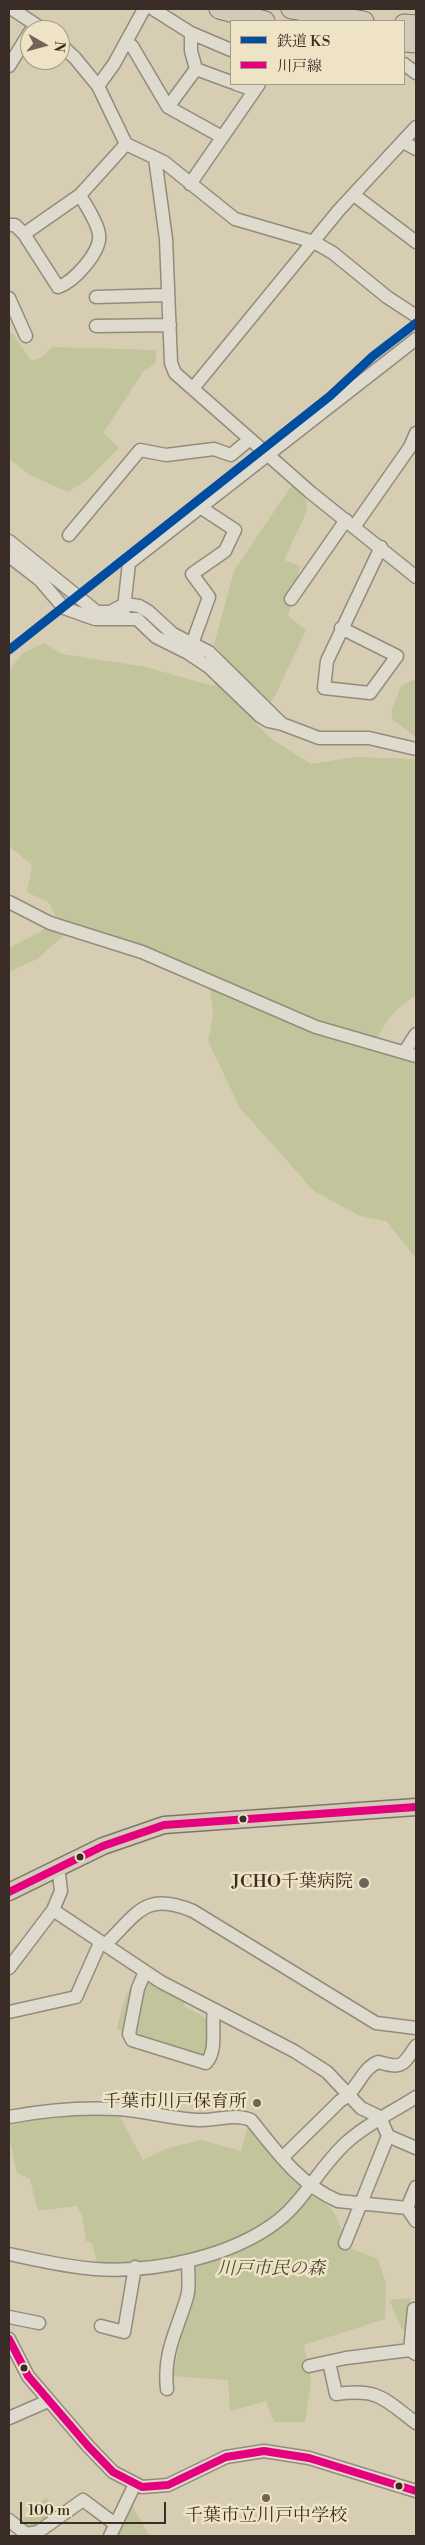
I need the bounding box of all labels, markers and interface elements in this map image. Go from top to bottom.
north arrow [20,20,70,70]
legend [230,20,405,85]
text: 鉄道 KS [277,32,330,51]
text: N [49,40,69,53]
text: 川戸線 [277,57,322,76]
unlabelled marker [238,1814,248,1824]
unlabelled marker [75,1852,85,1862]
place label: JCHO千葉病院 [232,1872,353,1894]
marker: JCHO千葉病院 [357,1876,371,1890]
place label: 千葉市川戸保育所 [103,2092,247,2114]
marker: 千葉市川戸保育所 [251,2097,263,2109]
park label: 川戸市民の森 [217,2259,325,2281]
unlabelled marker [19,2363,29,2373]
unlabelled marker [394,2481,404,2491]
scale bar [22,2492,169,2524]
marker: 千葉市立川戸中学校 [260,2492,272,2504]
text: 100 m [28,2501,70,2520]
place label: 千葉市立川戸中学校 [185,2506,347,2528]

